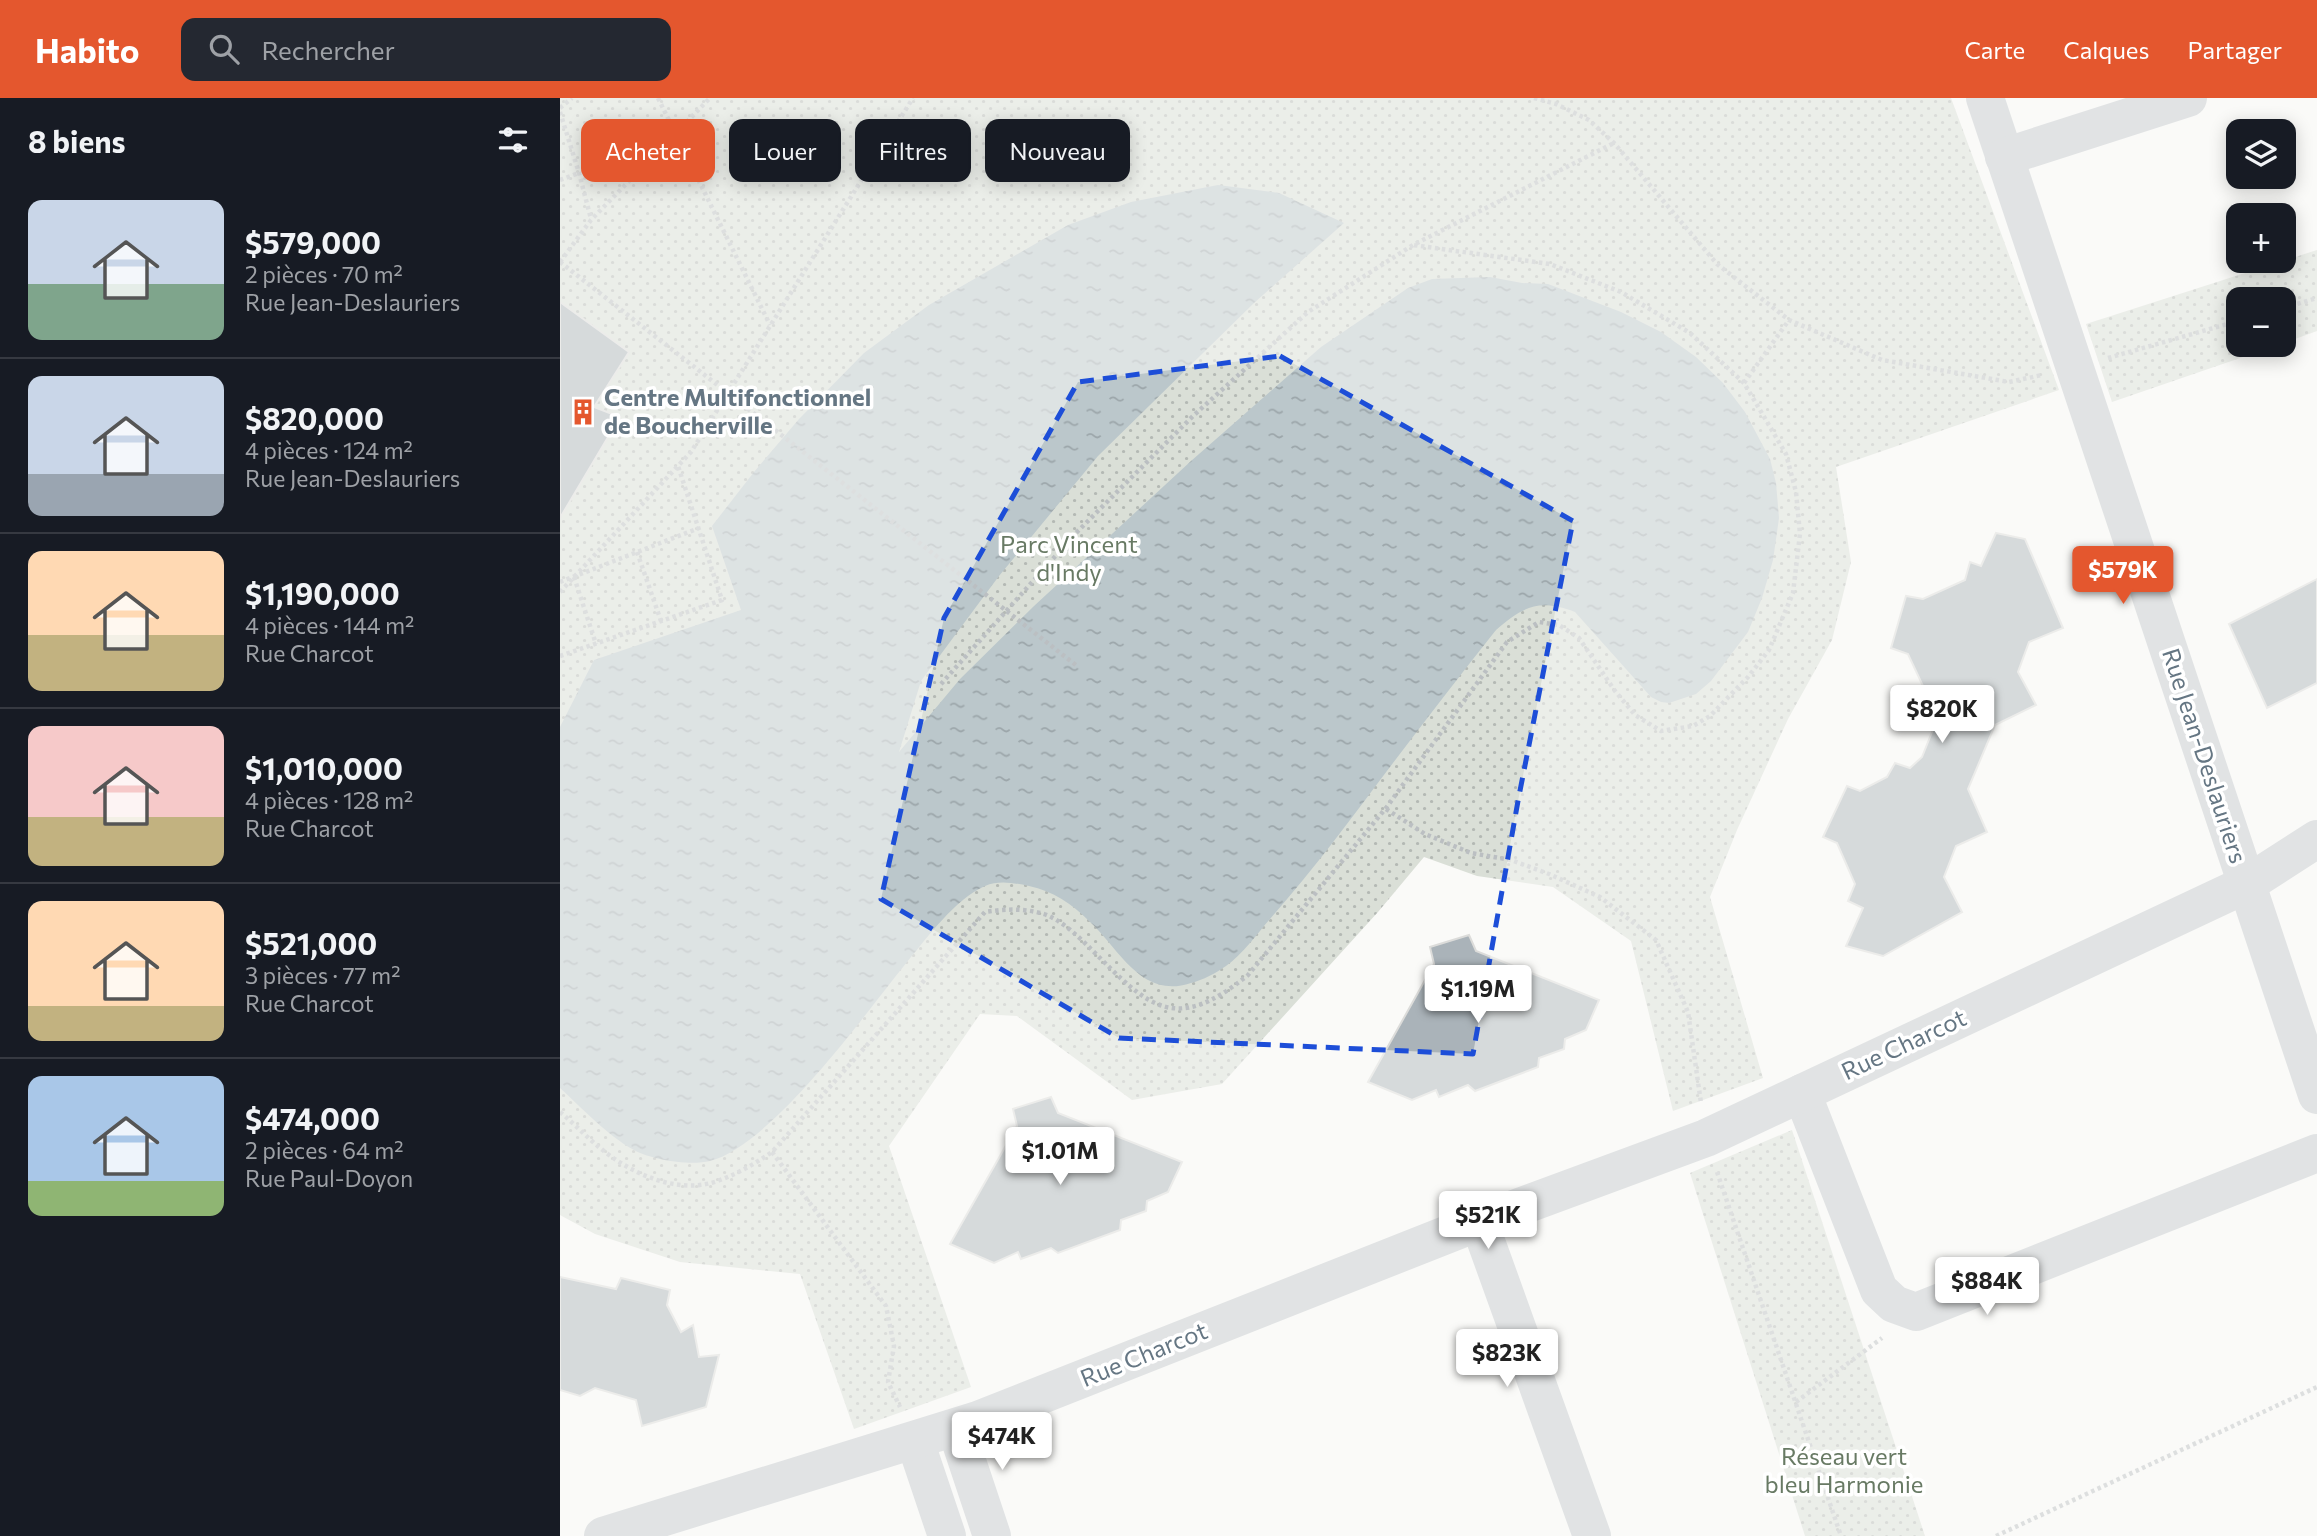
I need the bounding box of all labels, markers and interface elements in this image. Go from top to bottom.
search box [181,18,671,81]
text: Habito [35,29,139,70]
icon: search [205,30,243,68]
text: Rechercher [261,34,395,65]
text: Carte [1964,35,2025,64]
text: Calques [2063,35,2149,64]
text: Partager [2187,35,2282,64]
chip: Acheter [581,119,715,182]
chip: Louer [729,119,841,182]
chip: Filtres [855,119,971,182]
chip: Nouveau [985,119,1130,182]
map controls [2226,119,2296,357]
button: layers [2226,119,2296,189]
icon: filters [494,121,532,159]
text: 8 biens [28,122,126,159]
button: + [2226,203,2296,273]
text: $579,000 [245,223,381,260]
icon: home [84,228,168,312]
text: 2 pièces · 70 m² [245,260,403,288]
button: − [2226,287,2296,357]
text: Rue Jean-Deslauriers [245,288,460,316]
place label: Centre Multifonctionnel de Boucherville [604,382,871,439]
building icon: Centre Multifonctionnel de Boucherville [568,397,598,427]
text: $820,000 [245,399,384,436]
icon: home [84,404,168,488]
text: 4 pièces · 124 m² [245,436,413,464]
text: Rue Jean-Deslauriers [245,464,460,492]
park label: Parc Vincent d'Indy [1000,529,1138,586]
pin: $579K [2074,546,2172,606]
text: $579K [2088,555,2158,583]
text: $1,190,000 [245,574,400,611]
icon: home [84,579,168,663]
text: 4 pièces · 144 m² [245,611,414,639]
text: Rue Charcot [245,639,374,667]
street label: Rue Jean-Deslauriers [2157,644,2254,867]
pin: $820K [1893,686,1991,745]
text: $820K [1906,694,1978,722]
text: $1,010,000 [245,749,403,786]
icon: home [84,754,168,838]
text: 4 pièces · 128 m² [245,786,413,814]
text: Rue Charcot [245,814,374,842]
text: $521,000 [245,924,377,961]
icon: home [84,929,168,1013]
text: 3 pièces · 77 m² [245,961,400,989]
pin: $1.19M [1421,965,1535,1025]
text: $1.19M [1441,974,1515,1002]
text: Rue Charcot [245,989,374,1017]
street label: Rue Charcot [1836,1002,1971,1085]
text: $474,000 [245,1099,380,1136]
icon: home [84,1104,168,1188]
pin: $1.01M [1003,1128,1117,1187]
text: 2 pièces · 64 m² [245,1136,404,1164]
text: $1.01M [1021,1136,1099,1164]
text: Rue Paul-Doyon [245,1164,413,1192]
pin: $521K [1439,1192,1537,1251]
text: $521K [1455,1200,1521,1228]
pin: $884K [1938,1258,2036,1317]
text: $884K [1951,1266,2023,1294]
street label: Rue Charcot [1076,1315,1211,1392]
pin: $823K [1458,1330,1556,1389]
text: $823K [1472,1338,1542,1366]
pin: $474K [953,1412,1051,1472]
text: $474K [968,1421,1036,1449]
park label: Réseau vert bleu Harmonie [1765,1441,1923,1498]

